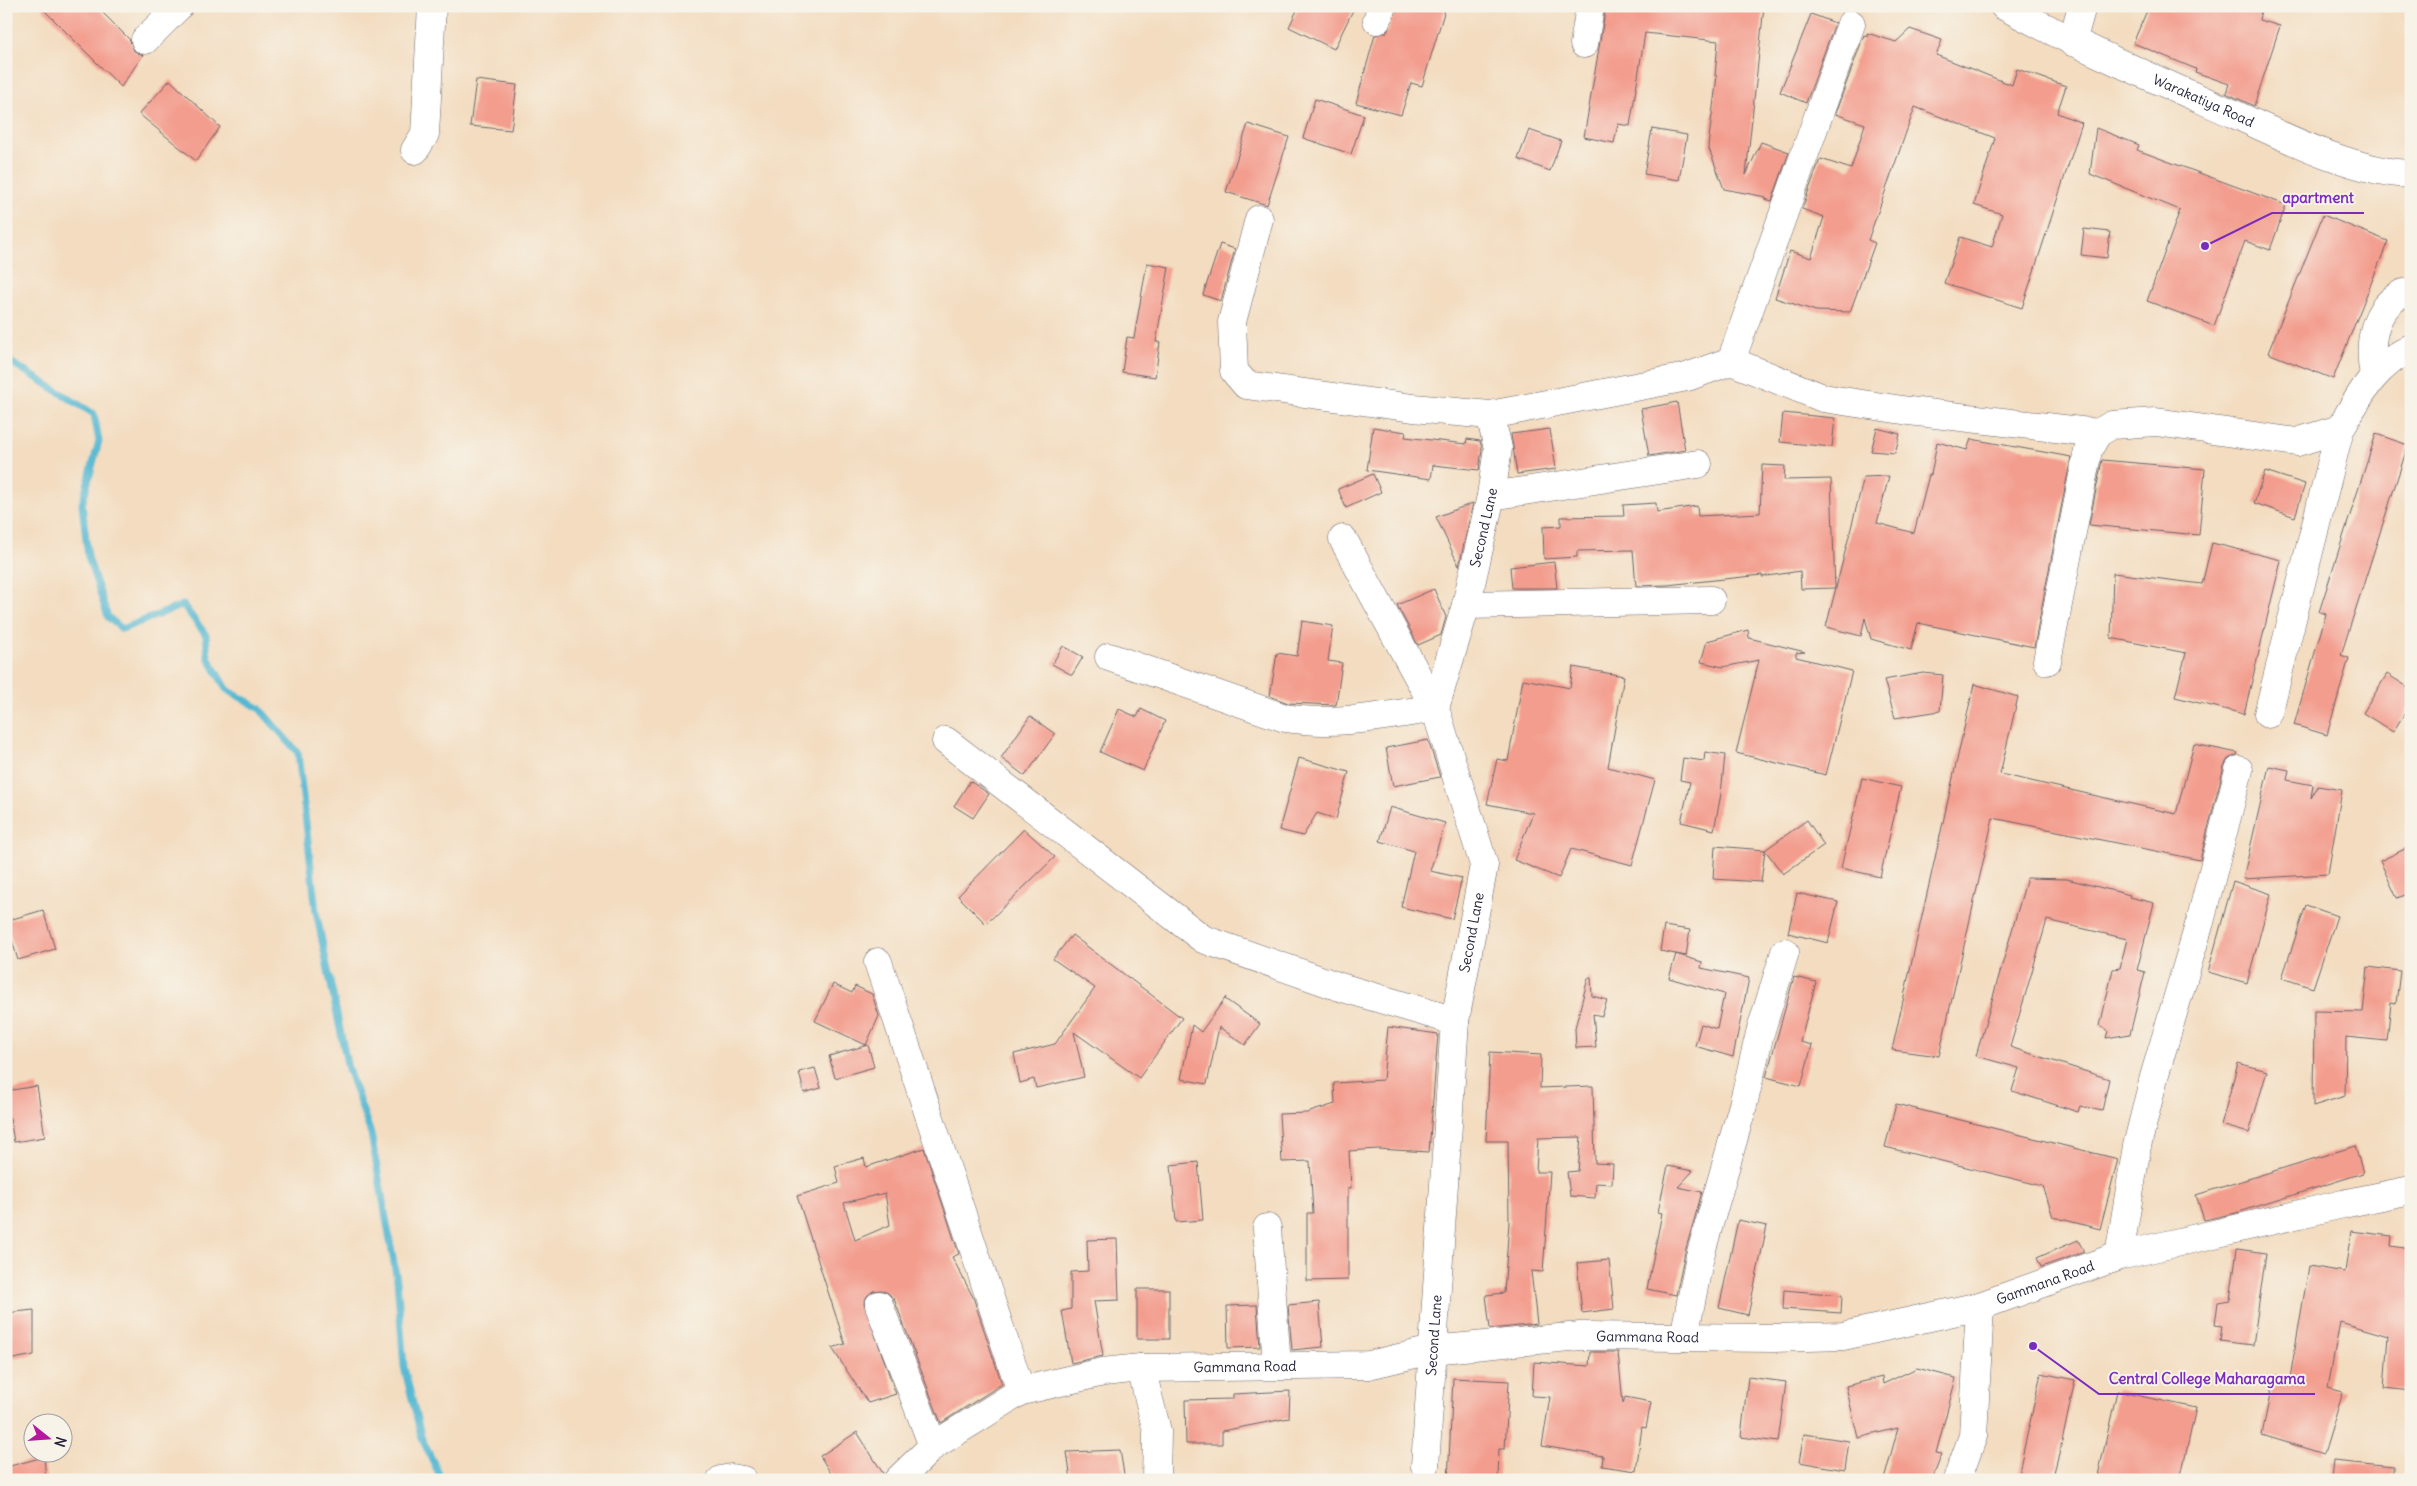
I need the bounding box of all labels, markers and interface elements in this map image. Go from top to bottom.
street label: Warakatiya Road [2150,70,2257,131]
callout: apartment [2272,183,2364,213]
text: apartment [2282,188,2355,208]
street label: Second Lane [1466,487,1501,569]
street label: Second Lane [1455,891,1488,974]
street label: Gammana Road [1994,1257,2097,1308]
street label: Second Lane [1422,1294,1446,1376]
street label: Gammana Road [1596,1327,1699,1346]
street label: Gammana Road [1193,1357,1297,1376]
callout: Central College Maharagama [2099,1364,2315,1394]
text: Central College Maharagama [2109,1369,2306,1389]
north arrow [22,1414,72,1464]
text: N [50,1435,70,1449]

